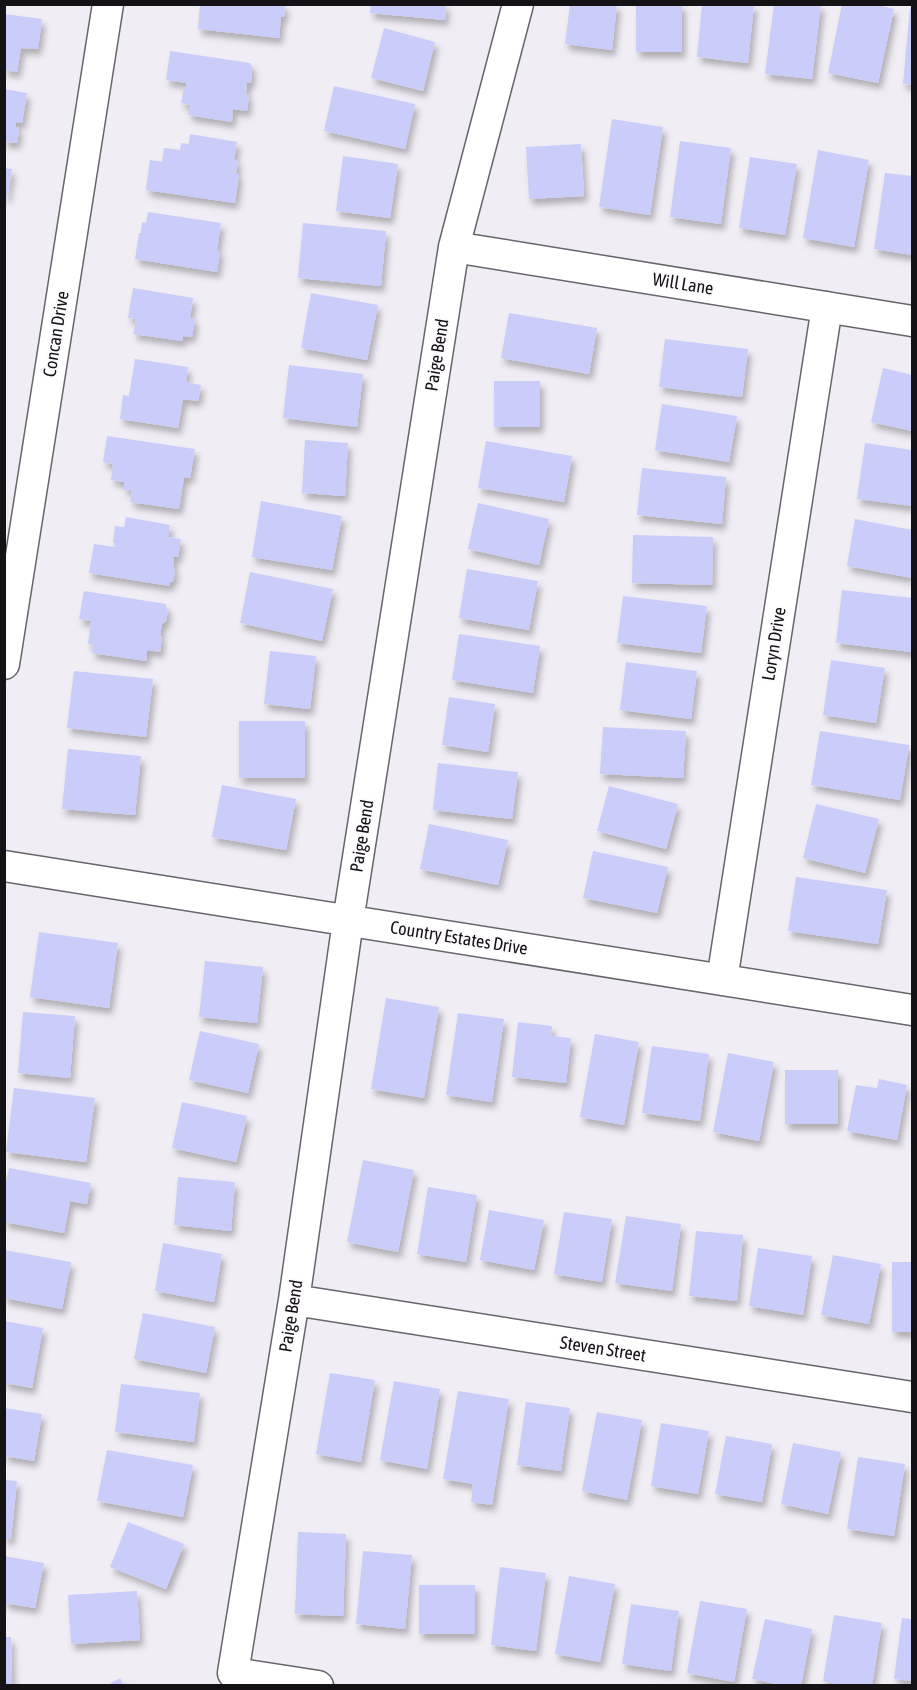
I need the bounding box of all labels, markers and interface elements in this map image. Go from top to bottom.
street label: Will Lane [651,268,715,299]
street label: Concan Drive [38,290,73,378]
street label: Paige Bend [420,317,453,393]
street label: Loryn Drive [757,606,790,682]
street label: Paige Bend [345,798,378,874]
street label: Country Estates Drive [389,916,529,959]
street label: Paige Bend [274,1278,307,1354]
street label: Steven Street [559,1331,648,1366]

